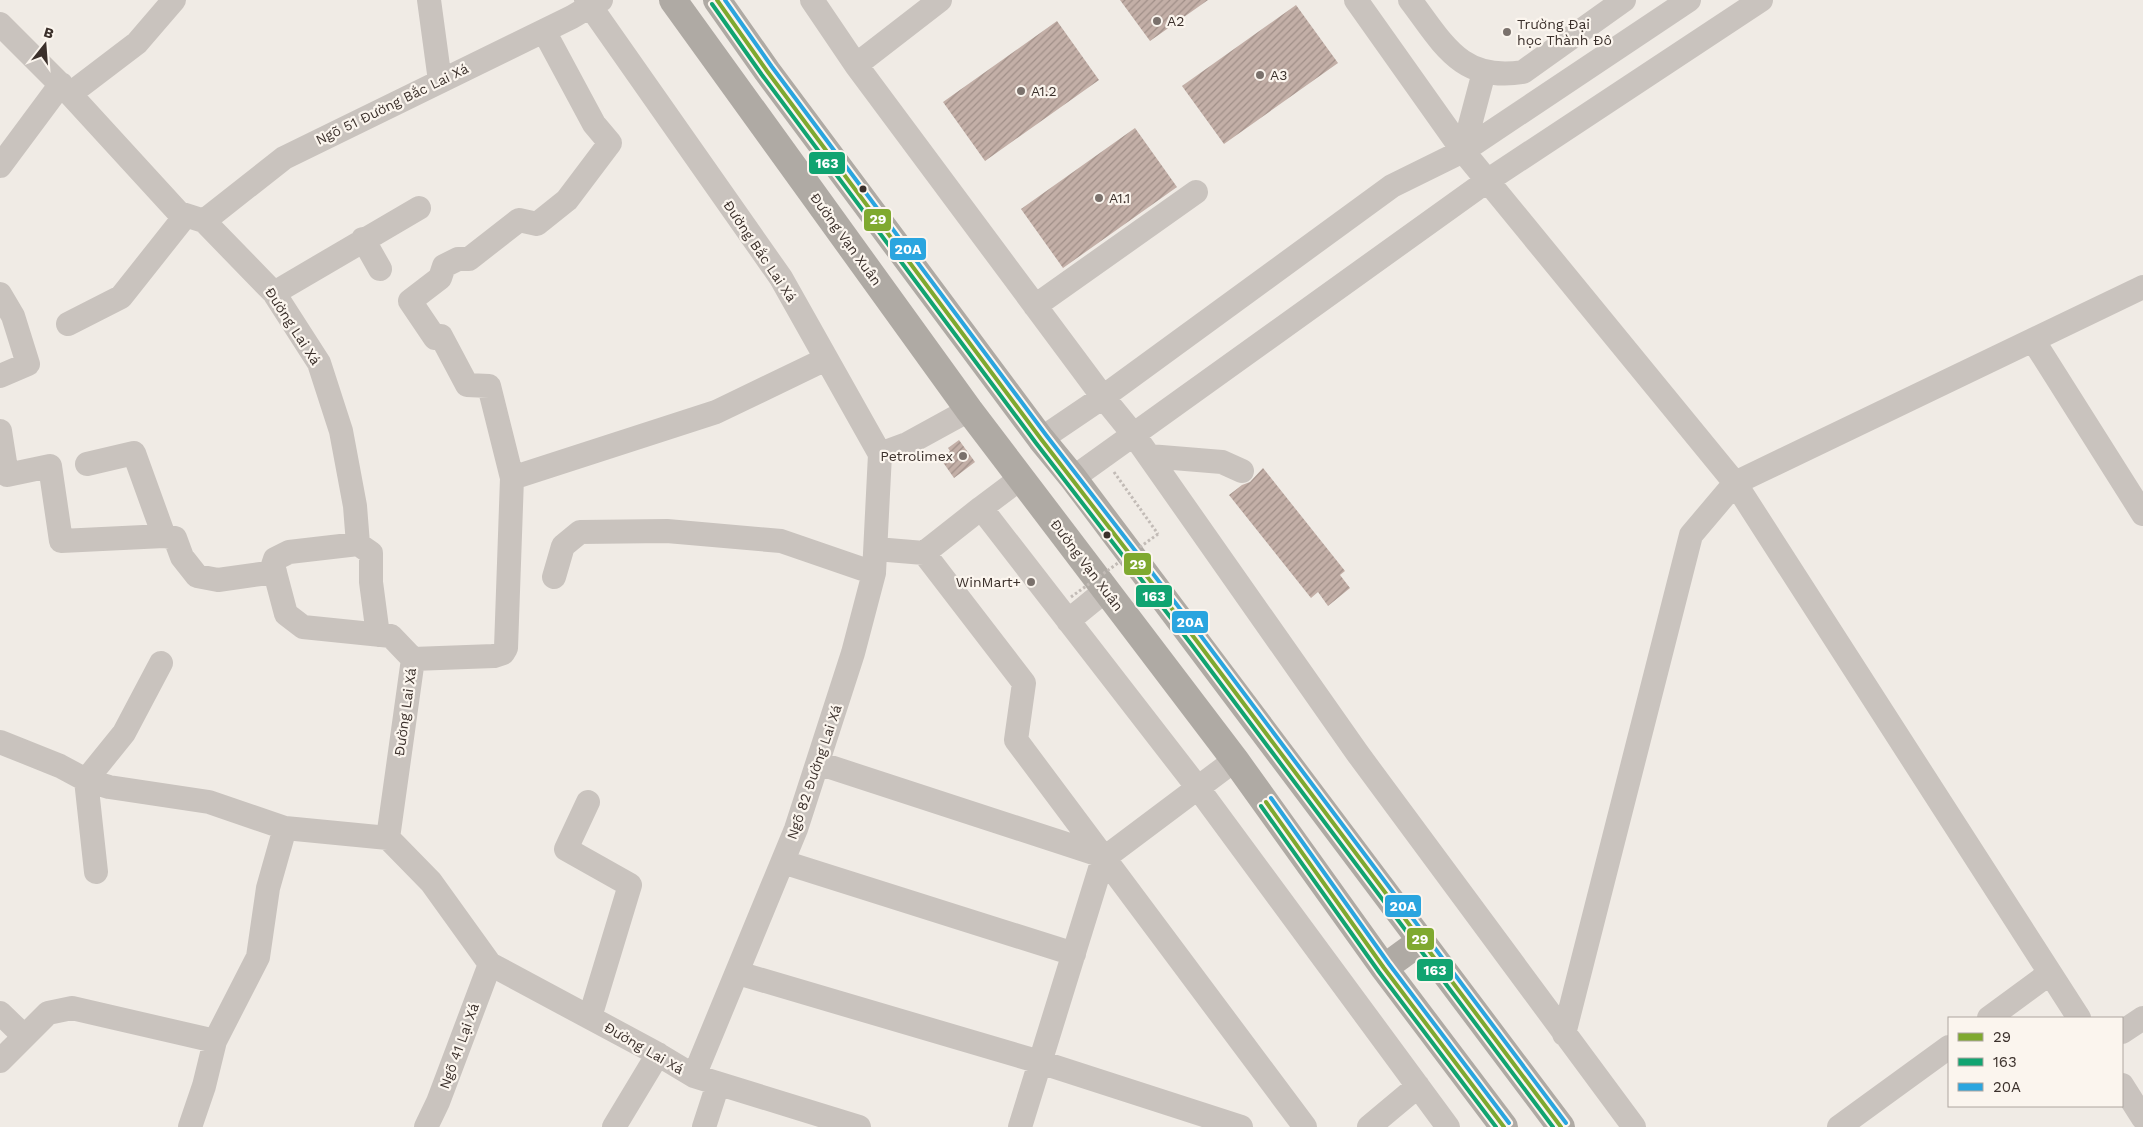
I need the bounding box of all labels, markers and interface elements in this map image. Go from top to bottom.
place label: A2 [1167,13,1184,29]
marker: A2 [1151,15,1163,27]
place label: Trường Đại học Thành Đô [1517,16,1612,48]
north arrow [20,20,70,70]
text: B [42,24,56,42]
marker: Trường Đại học Thành Đô [1501,26,1513,38]
street label: Ngõ 51 Đường Bắc Lai Xá [313,60,471,148]
place label: A3 [1270,67,1287,83]
marker: A3 [1254,69,1266,81]
place label: A1.2 [1031,83,1057,99]
marker: A1.2 [1015,85,1027,97]
line badge: 163 [808,151,846,175]
text: 163 [816,155,838,171]
unlabelled marker [858,184,868,194]
street label: Đường Vạn Xuân [807,190,885,288]
place label: A1.1 [1109,190,1130,206]
marker: A1.1 [1093,192,1105,204]
street label: Đường Bắc Lai Xá [720,197,800,305]
line badge: 29 [863,208,892,232]
text: 29 [870,211,886,227]
line badge: 20A [889,237,927,261]
text: 20A [895,241,922,257]
street label: Đường Lai Xá [262,284,324,368]
place label: Petrolimex [880,448,953,464]
marker: Petrolimex [957,450,969,462]
street label: Đường Vạn Xuân [1047,516,1127,614]
unlabelled marker [1102,530,1112,540]
line badge: 29 [1123,552,1152,576]
text: 29 [1130,556,1146,572]
place label: WinMart+ [956,574,1021,590]
marker: WinMart+ [1025,576,1037,588]
line badge: 163 [1135,584,1173,608]
text: 163 [1143,588,1165,604]
line badge: 20A [1171,610,1209,634]
text: 20A [1177,614,1204,630]
street label: Đường Lai Xá [391,667,419,757]
street label: Ngõ 82 Đường Lai Xá [783,702,845,841]
line badge: 20A [1384,894,1422,918]
text: 20A [1390,898,1417,914]
line badge: 29 [1406,927,1435,951]
text: 29 [1412,931,1428,947]
line badge: 163 [1416,958,1454,982]
text: 163 [1424,962,1446,978]
street label: Ngõ 41 Lại Xá [436,1001,482,1091]
legend [1948,1017,2123,1107]
street label: Đường Lai Xá [601,1019,687,1077]
text: 29 [1993,1028,2011,1046]
text: 163 [1993,1053,2017,1071]
text: 20A [1993,1078,2021,1096]

